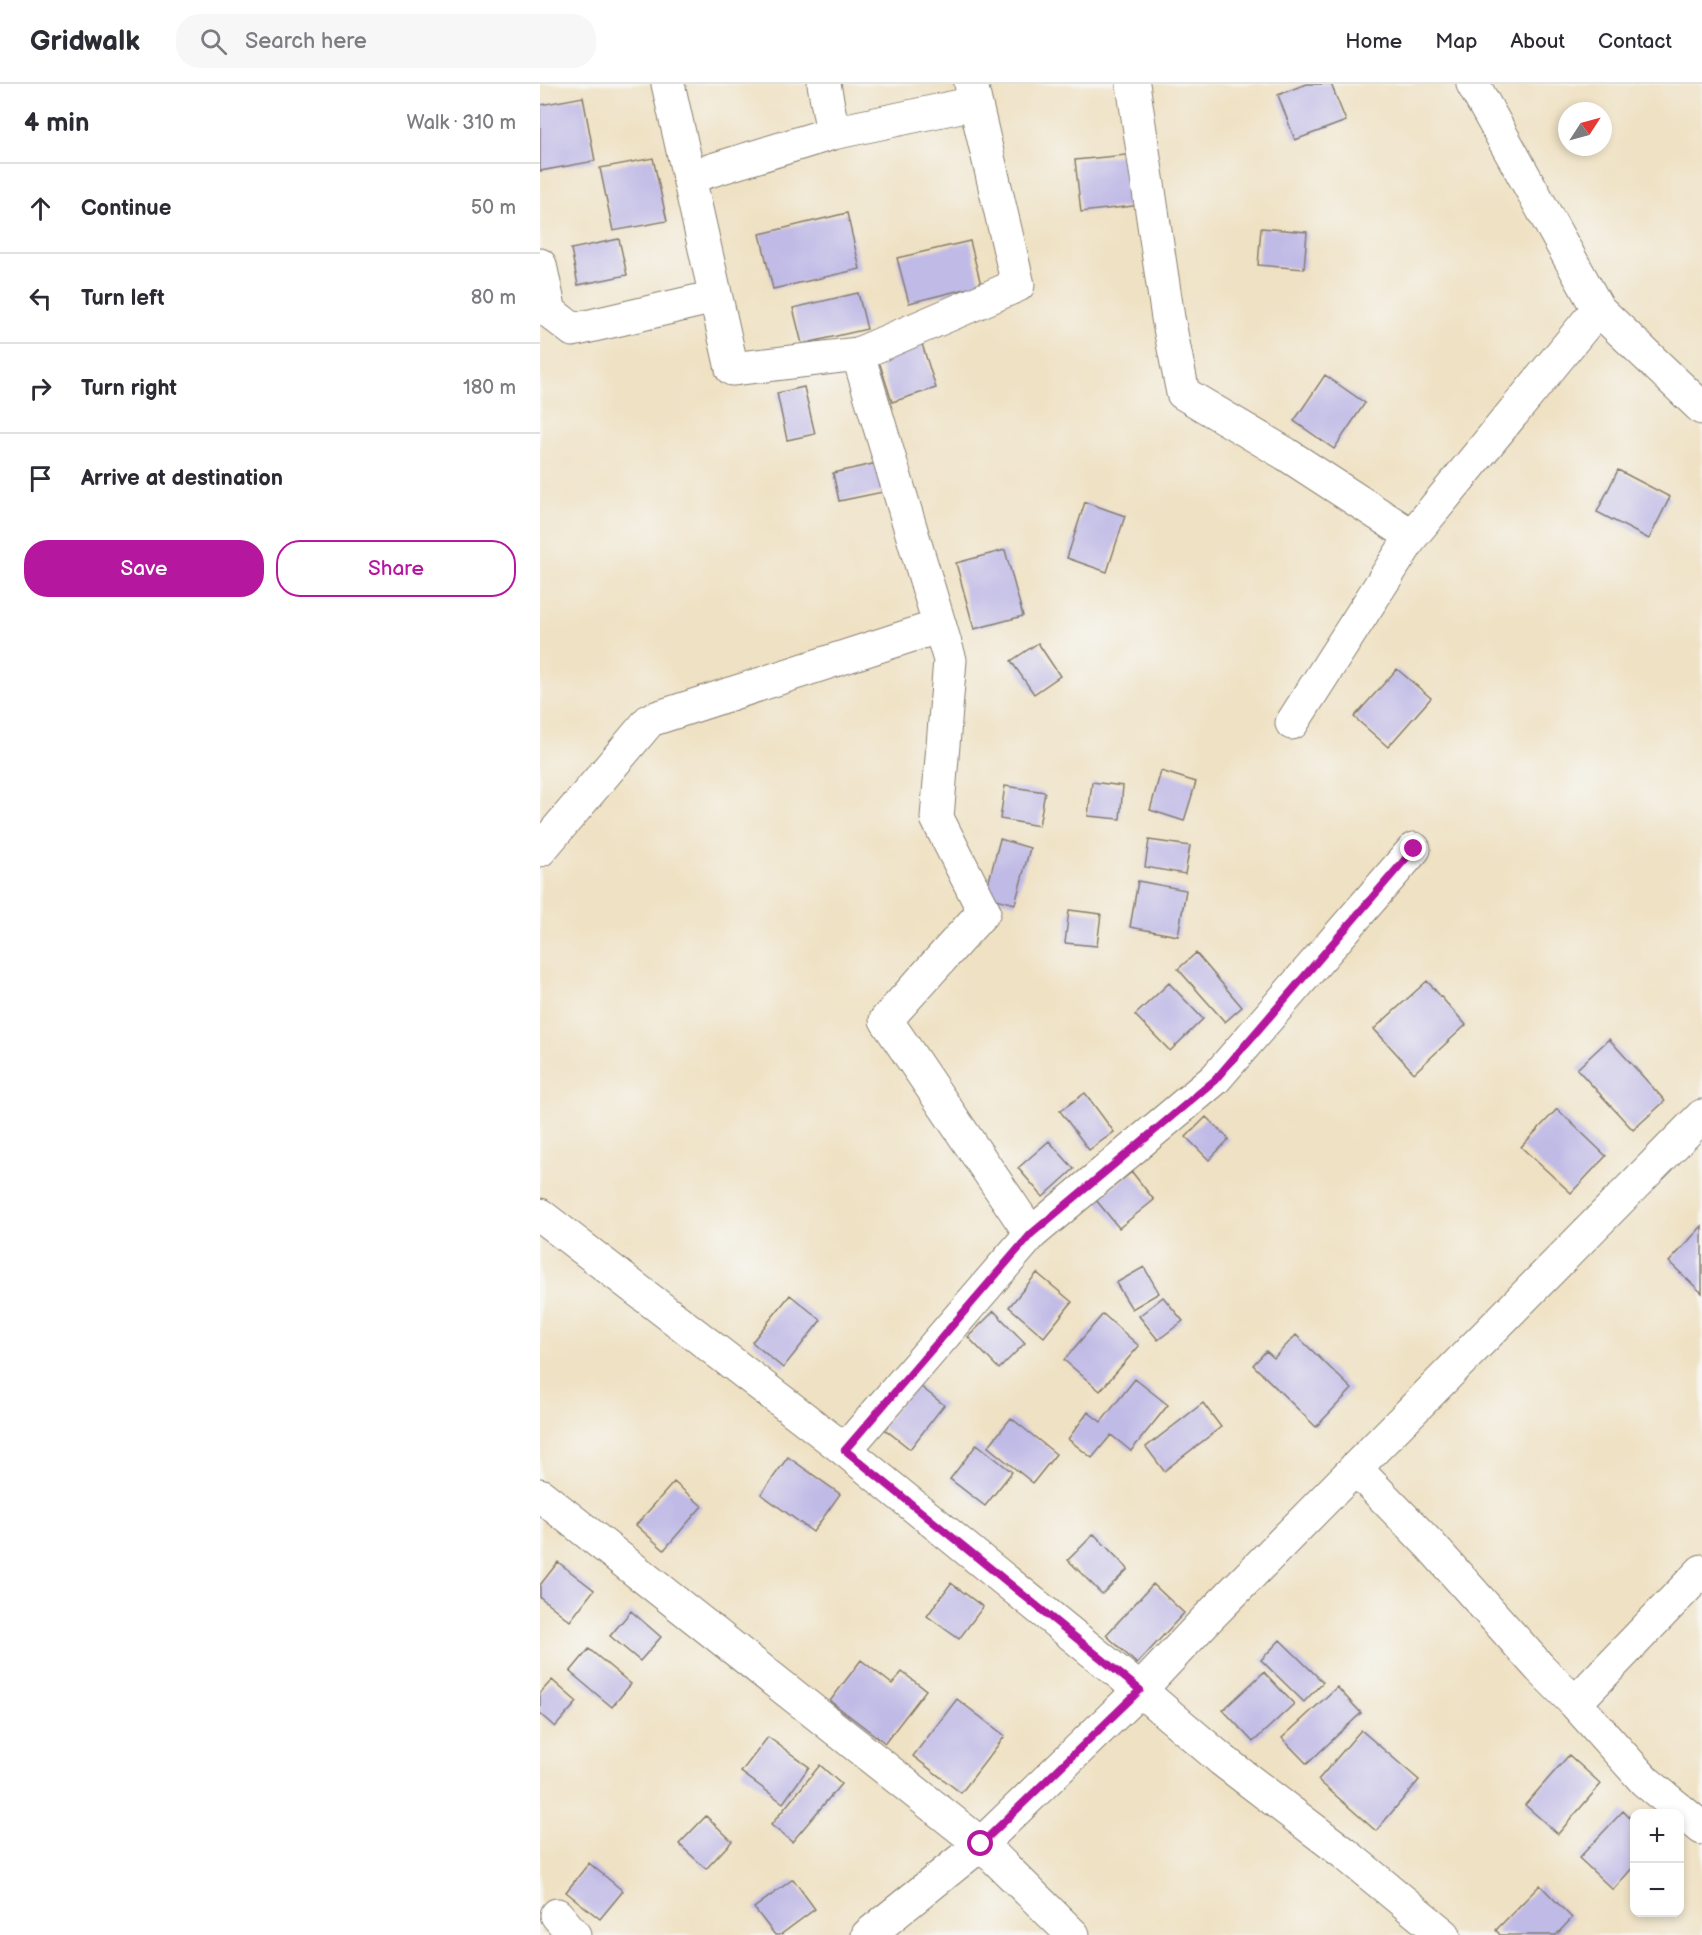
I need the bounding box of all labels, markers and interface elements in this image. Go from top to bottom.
search box [176,14,596,68]
text: Gridwalk [30,25,140,58]
icon: search [197,25,230,58]
text: Search here [245,28,367,55]
text: Home [1345,29,1402,54]
text: Map [1435,29,1477,54]
text: About [1510,29,1565,54]
text: Contact [1598,29,1672,54]
north arrow [1558,102,1612,156]
text: 4 min [24,108,89,139]
text: Walk · 310 m [407,111,516,135]
icon: ahead [24,192,57,225]
text: Continue [81,195,171,222]
text: 50 m [471,196,516,220]
icon: left [24,282,57,315]
text: Turn left [81,285,165,312]
text: 80 m [471,286,516,310]
icon: right [24,372,57,405]
text: Turn right [81,375,177,402]
text: 180 m [463,376,516,400]
icon: arrive [24,462,57,495]
text: Arrive at destination [81,465,283,492]
button: Save [24,540,264,597]
button: Share [276,540,516,597]
route end [1400,835,1426,861]
map controls [1630,1809,1684,1917]
button: + [1630,1809,1684,1863]
route start [967,1830,993,1856]
button: − [1630,1863,1684,1917]

